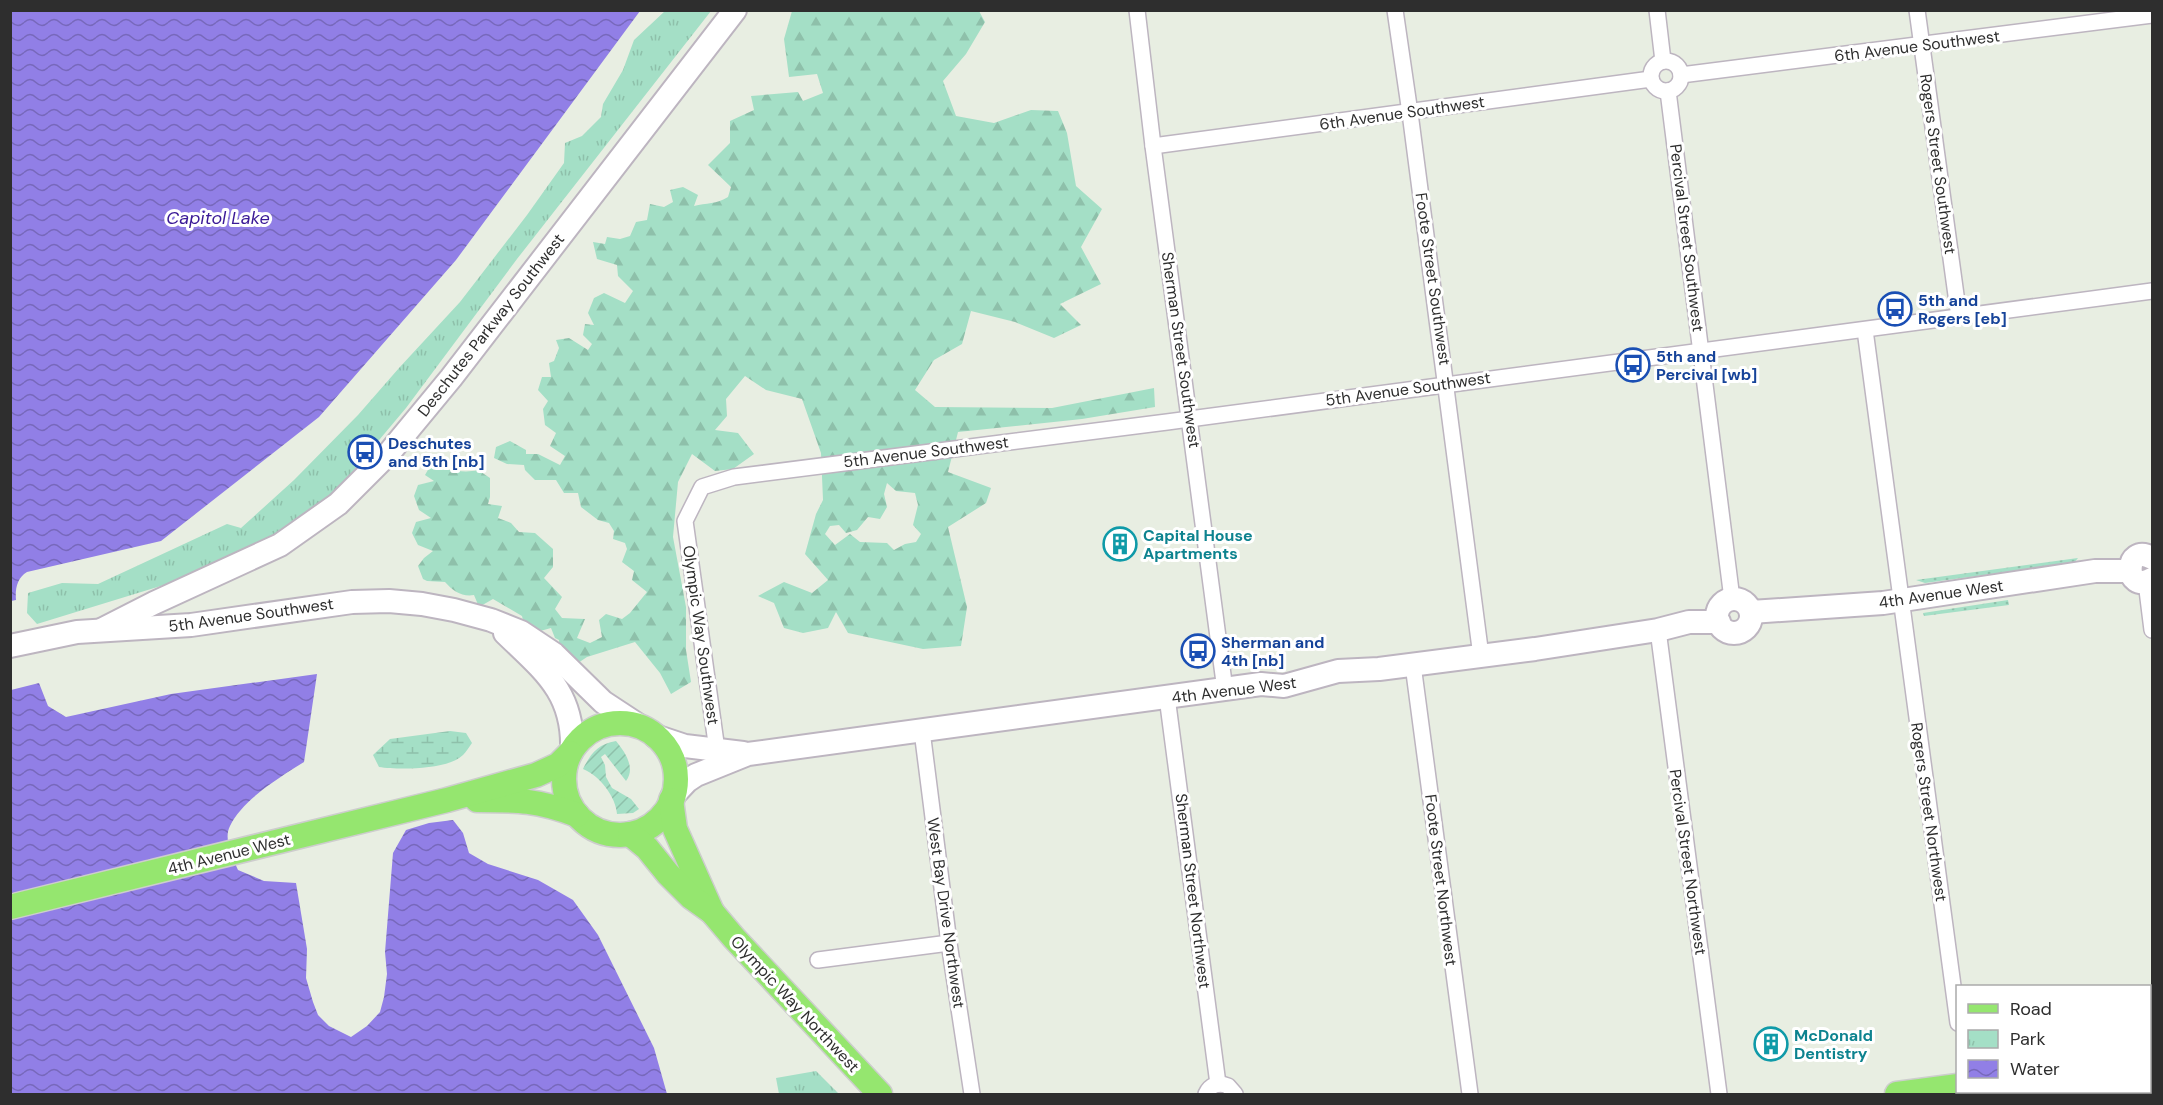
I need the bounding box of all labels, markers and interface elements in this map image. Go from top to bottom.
street label: 6th Avenue Southwest [1833,25,2001,67]
street label: Rogers Street Southwest [1915,72,1961,256]
street label: 6th Avenue Southwest [1318,91,1486,135]
street label: Percival Street Southwest [1665,143,1709,333]
street label: Foote Street Southwest [1410,191,1456,367]
water label: Capitol Lake [166,206,270,230]
street label: Deschutes Parkway Southwest [413,229,569,421]
street label: Sherman Street Southwest [1157,251,1205,449]
place label: 5th and Rogers [eb] [1918,290,2007,329]
bus stop icon: 5th and Rogers [eb] [1877,291,1913,327]
place label: 5th and Percival [wb] [1656,346,1757,385]
bus stop icon: 5th and Percival [wb] [1615,347,1651,383]
street label: 5th Avenue Southwest [1324,367,1492,411]
street label: 5th Avenue Southwest [842,431,1010,473]
place label: Deschutes and 5th [nb] [388,433,484,472]
bus stop icon: Deschutes and 5th [nb] [347,434,383,470]
place label: Capital House Apartments [1143,525,1253,564]
building icon: Capital House Apartments [1102,526,1138,562]
street label: Olympic Way Southwest [678,544,724,726]
street label: 4th Avenue West [1877,575,2005,613]
street label: 5th Avenue Southwest [167,593,335,637]
place label: Sherman and 4th [nb] [1221,632,1325,671]
bus stop icon: Sherman and 4th [nb] [1180,633,1216,669]
street label: 4th Avenue West [1170,672,1298,708]
street label: Rogers Street Northwest [1906,721,1952,903]
street label: Percival Street Northwest [1665,768,1711,956]
street label: Sherman Street Northwest [1171,792,1215,990]
street label: Foote Street Northwest [1420,793,1462,967]
street label: West Bay Drive Northwest [922,816,970,1010]
street label: 4th Avenue West [165,829,293,879]
street label: Olympic Way Northwest [726,931,864,1077]
legend [1956,985,2151,1093]
text: Road [2010,997,2052,1021]
place label: McDonald Dentistry [1794,1025,1873,1064]
building icon: McDonald Dentistry [1753,1026,1789,1062]
text: Park [2010,1027,2046,1051]
text: Water [2010,1057,2060,1081]

